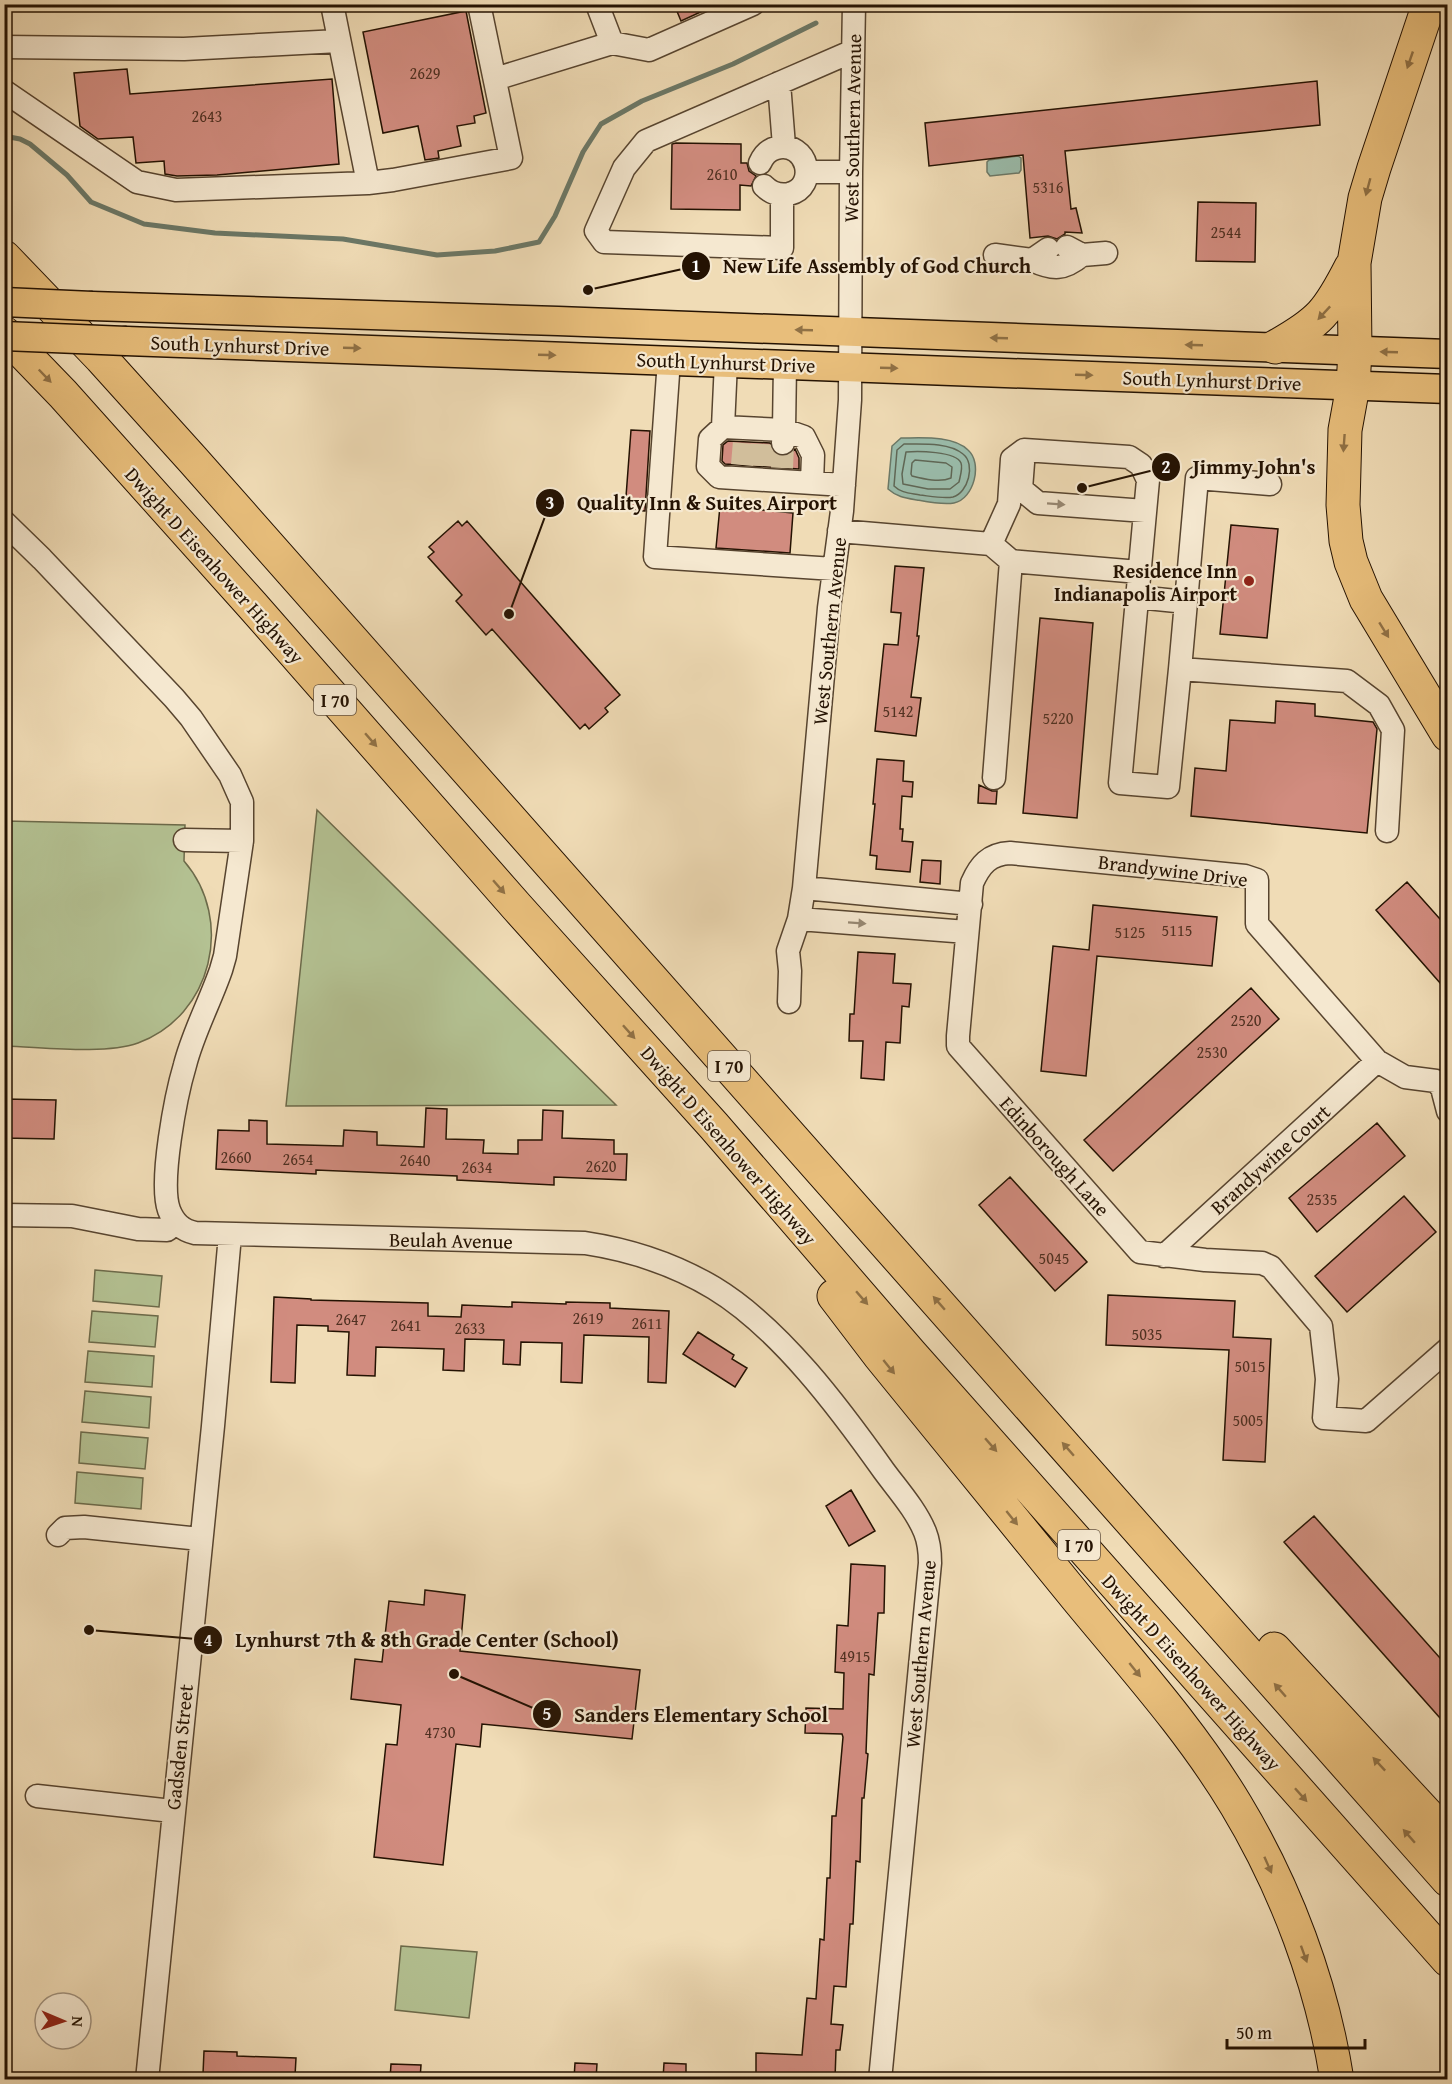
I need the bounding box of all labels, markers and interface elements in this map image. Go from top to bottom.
street label: West Southern Avenue [836,33,868,223]
one-way arrow [1405,51,1415,69]
house number: 2629 [410,61,441,85]
house number: 2643 [192,104,222,128]
house number: 2610 [707,162,738,186]
house number: 5316 [1033,175,1064,199]
one-way arrow [1363,179,1372,197]
house number: 2544 [1211,220,1242,244]
callout: New Life Assembly of God Church [681,246,1043,285]
text: New Life Assembly of God Church [723,250,1032,281]
text: 1 [691,252,701,279]
one-way arrow [1317,305,1331,319]
one-way arrow [795,326,814,335]
street label: South Lynhurst Drive [150,327,330,363]
one-way arrow [990,333,1009,342]
one-way arrow [1185,340,1204,349]
one-way arrow [343,344,362,353]
street label: South Lynhurst Drive [636,344,816,380]
one-way arrow [1380,348,1399,357]
one-way arrow [538,350,557,360]
street label: South Lynhurst Drive [1122,362,1302,398]
one-way arrow [880,364,899,373]
one-way arrow [38,368,52,383]
one-way arrow [1074,371,1093,380]
one-way arrow [1339,434,1349,453]
callout: Jimmy John's [1151,447,1328,486]
text: Jimmy John's [1189,451,1316,482]
text: 2 [1161,453,1171,480]
street label: Dwight D Eisenhower Highway [119,460,311,670]
callout: Quality Inn & Suites Airport [535,483,849,522]
text: Quality Inn & Suites Airport [577,487,837,518]
text: 3 [545,489,555,516]
one-way arrow [1047,499,1066,509]
street label: West Southern Avenue [805,536,853,726]
place label: Residence Inn Indianapolis Airport [1054,556,1237,608]
marker: Residence Inn Indianapolis Airport [1242,574,1256,588]
one-way arrow [1378,622,1389,638]
road number: I 70 [314,685,356,715]
house number: 5142 [883,699,913,723]
house number: 5220 [1043,706,1074,730]
one-way arrow [364,732,377,747]
street label: Brandywine Drive [1097,846,1249,894]
one-way arrow [493,879,506,895]
one-way arrow [848,918,867,928]
house number: 5115 [1162,918,1192,942]
house number: 5125 [1115,920,1145,944]
house number: 2520 [1231,1008,1262,1032]
one-way arrow [622,1024,635,1039]
street label: Dwight D Eisenhower Highway [634,1039,824,1251]
house number: 2530 [1197,1040,1228,1064]
road number: I 70 [708,1051,750,1081]
street label: Edinborough Lane [993,1090,1117,1222]
street label: Brandywine Court [1204,1097,1336,1221]
house number: 2660 [221,1145,252,1169]
house number: 2654 [283,1147,314,1171]
house number: 2640 [400,1148,431,1172]
house number: 2620 [586,1154,617,1178]
house number: 2634 [462,1155,493,1179]
house number: 2535 [1307,1187,1337,1211]
street label: Beulah Avenue [389,1224,513,1256]
house number: 5045 [1039,1246,1069,1270]
one-way arrow [855,1290,868,1305]
one-way arrow [933,1296,946,1311]
house number: 2619 [573,1306,604,1330]
house number: 2647 [336,1307,367,1331]
house number: 2611 [632,1311,662,1335]
house number: 2641 [391,1313,421,1337]
house number: 2633 [455,1316,485,1340]
house number: 5035 [1132,1322,1162,1346]
house number: 5015 [1235,1354,1265,1378]
one-way arrow [882,1359,895,1374]
house number: 5005 [1233,1408,1263,1432]
one-way arrow [984,1437,998,1452]
one-way arrow [1062,1442,1075,1457]
one-way arrow [1006,1511,1018,1526]
road number: I 70 [1058,1530,1100,1560]
street label: West Southern Avenue [897,1559,943,1749]
street label: Dwight D Eisenhower Highway [1096,1567,1288,1777]
callout: Lynhurst 7th & 8th Grade Center (School) [193,1621,631,1660]
text: Lynhurst 7th & 8th Grade Center (School) [235,1624,619,1655]
text: 4 [203,1626,213,1653]
house number: 4915 [840,1644,870,1668]
one-way arrow [1129,1662,1141,1677]
street label: Gadsden Street [158,1683,200,1811]
one-way arrow [1274,1683,1287,1698]
callout: Sanders Elementary School [532,1695,840,1734]
text: Sanders Elementary School [574,1699,829,1730]
text: 5 [542,1700,552,1727]
house number: 4730 [425,1720,456,1744]
one-way arrow [1372,1756,1386,1771]
one-way arrow [1294,1787,1307,1802]
one-way arrow [1403,1829,1416,1844]
one-way arrow [1263,1857,1273,1875]
one-way arrow [1299,1945,1309,1963]
north arrow [33,1991,93,2051]
scale bar [1227,2012,1365,2050]
text: N [66,2016,90,2028]
text: 50 m [1236,2019,1272,2046]

